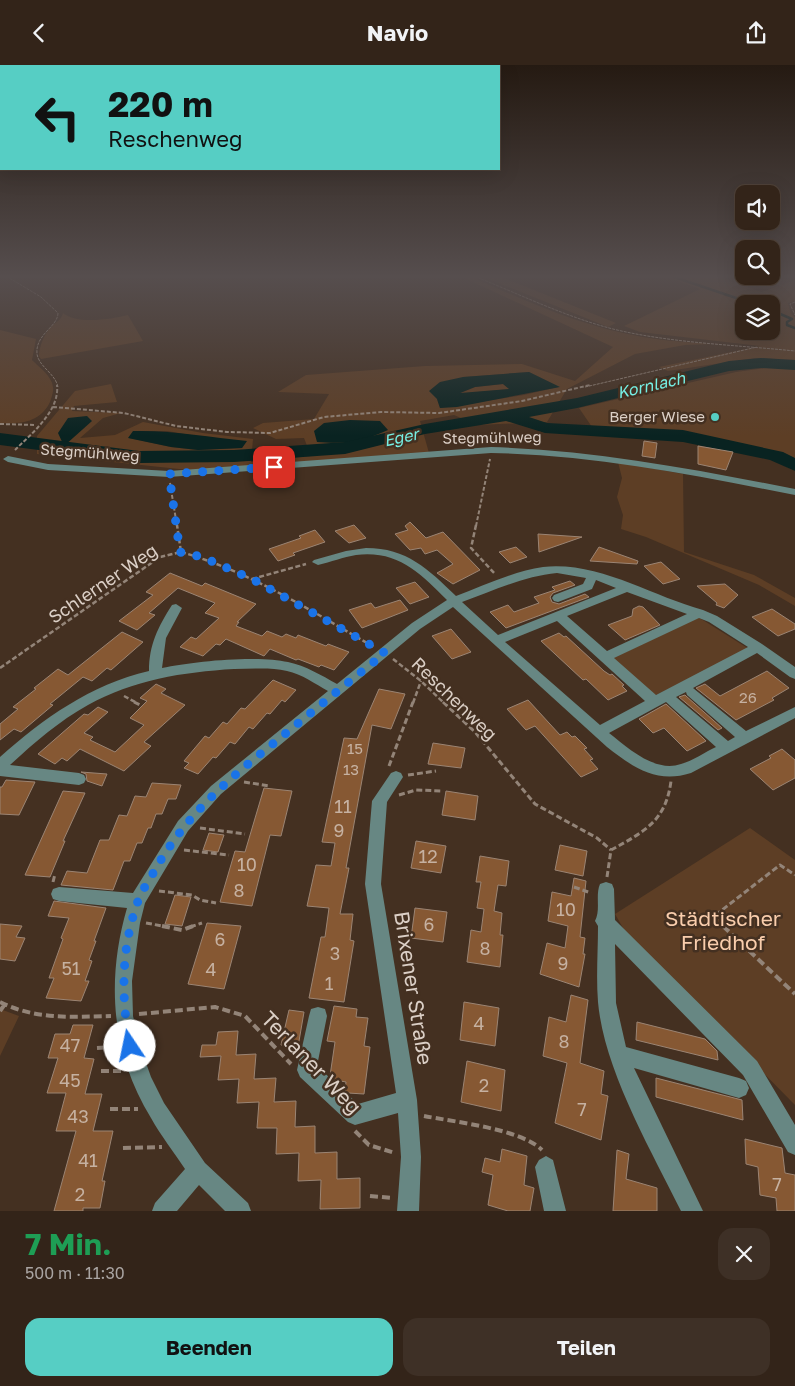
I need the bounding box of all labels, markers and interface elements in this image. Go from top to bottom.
icon: back [25,19,53,47]
text: Navio [367,19,428,46]
icon: share [742,19,770,47]
text: 220 m [108,83,213,125]
icon: left [25,85,90,150]
text: Reschenweg [108,125,243,152]
map controls [735,185,780,340]
button: sound [735,185,780,230]
button: search [735,240,780,285]
button: layers [735,295,780,340]
water label: Kornlach [615,367,688,403]
place label: Berger Wiese [609,407,705,425]
marker: Berger Wiese [709,411,721,423]
water label: Eger [382,423,423,450]
street label: Stegmühlweg [442,427,542,447]
street label: Stegmühlweg [40,440,140,464]
pin [253,446,295,488]
icon: arrive [260,453,288,481]
street label: Schlerner Weg [44,539,161,628]
street label: Reschenweg [407,652,502,744]
house number: 26 [739,688,757,706]
house number: 15 [347,739,363,757]
house number: 13 [343,760,359,778]
house number: 11 [334,795,352,817]
house number: 9 [334,819,344,841]
house number: 12 [418,845,438,867]
house number: 10 [237,853,257,875]
house number: 8 [234,879,244,901]
house number: 10 [556,898,576,920]
park label: Städtischer Friedhof [665,905,781,955]
street label: Brixener Straße [389,909,439,1067]
house number: 6 [424,913,434,935]
house number: 6 [215,928,225,950]
house number: 8 [480,937,490,959]
house number: 3 [330,942,340,964]
house number: 9 [558,952,568,974]
house number: 51 [61,957,81,979]
house number: 4 [206,958,217,980]
house number: 1 [325,972,334,994]
street label: Terlaner Weg [256,1005,367,1119]
house number: 4 [474,1012,485,1034]
position arrow [103,1019,155,1071]
house number: 8 [559,1030,569,1052]
house number: 47 [60,1034,80,1056]
house number: 45 [59,1069,81,1091]
house number: 2 [479,1074,489,1096]
house number: 7 [577,1098,587,1120]
house number: 43 [67,1105,89,1127]
house number: 41 [78,1149,98,1171]
house number: 7 [772,1173,782,1195]
house number: 2 [75,1183,85,1205]
text: 7 Min. [25,1226,112,1262]
button: close [718,1228,770,1280]
text: 500 m · 11:30 [25,1263,125,1283]
button: Beenden [25,1318,393,1376]
button: Teilen [403,1318,770,1376]

